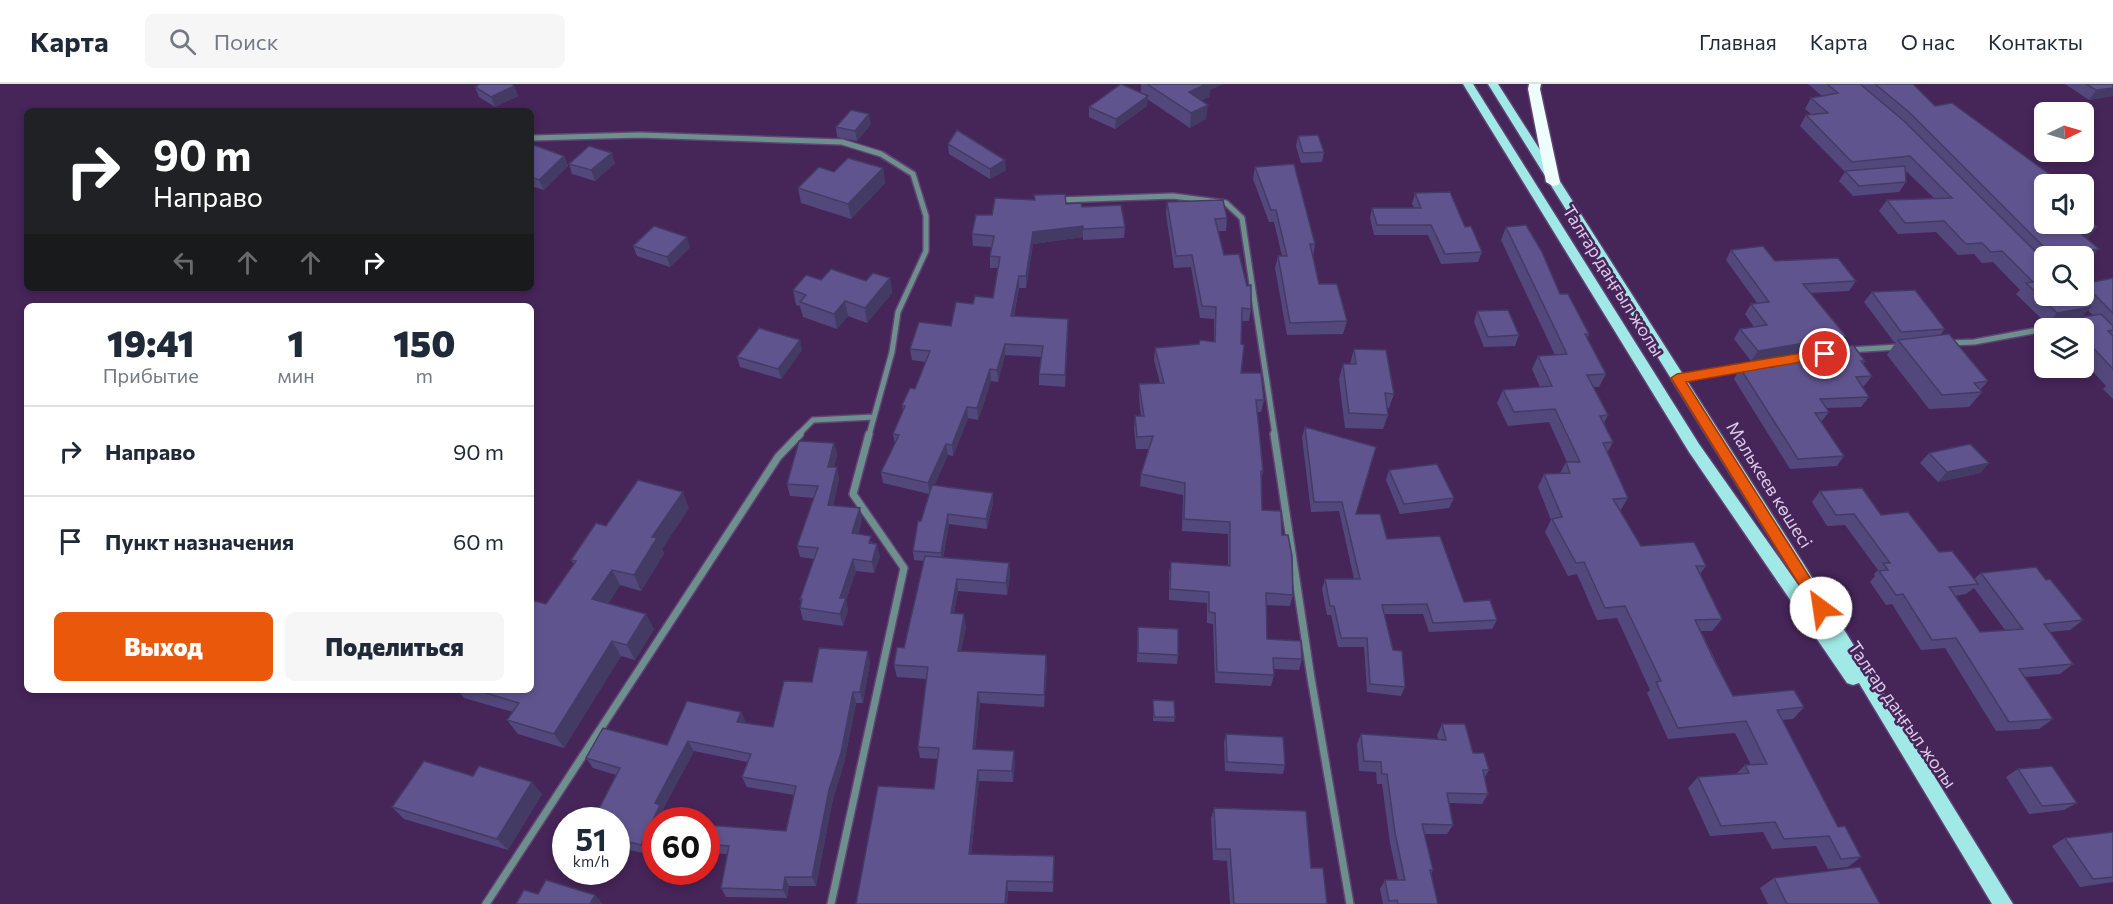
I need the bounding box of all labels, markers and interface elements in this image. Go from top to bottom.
search box [145,14,565,68]
text: Карта [30,24,109,58]
icon: search [166,25,199,58]
text: Поиск [214,28,278,55]
text: Главная [1699,29,1777,54]
text: Карта [1810,29,1868,54]
text: О нас [1901,29,1955,54]
text: Контакты [1988,29,2083,54]
north arrow [2034,102,2094,162]
map controls [2034,102,2094,378]
text: 90 m [153,128,252,180]
icon: right [54,132,132,210]
button: sound [2034,174,2094,234]
text: Направо [153,180,263,213]
street label: Талғар даңғыл жолы [1558,201,1669,360]
icon: left [168,246,201,279]
icon: ahead [231,246,264,279]
icon: ahead [294,246,327,279]
icon: right [357,246,390,279]
button: search [2034,246,2094,306]
button: layers [2034,318,2094,378]
text: 19:41 [107,320,194,364]
text: 1 [288,320,304,364]
text: 150 [393,320,455,364]
pin [1799,328,1850,379]
icon: arrive [1808,337,1841,370]
text: Прибытие [103,363,199,387]
text: мин [277,363,315,387]
text: m [416,363,433,387]
street label: Малькеев көшесі [1722,417,1818,552]
icon: right [54,435,87,468]
text: Направо [105,438,195,465]
text: 90 m [453,438,504,465]
icon: arrive [54,525,87,558]
text: Пункт назначения [105,528,294,555]
text: 60 m [453,528,504,555]
position arrow [1789,576,1853,640]
button: Выход [54,612,273,681]
button: Поделиться [285,612,504,681]
street label: Талғар даңғыл жолы [1844,637,1962,792]
speed limit sign: 60 [642,807,720,885]
text: 51 [575,820,607,857]
text: km/h [573,852,609,870]

